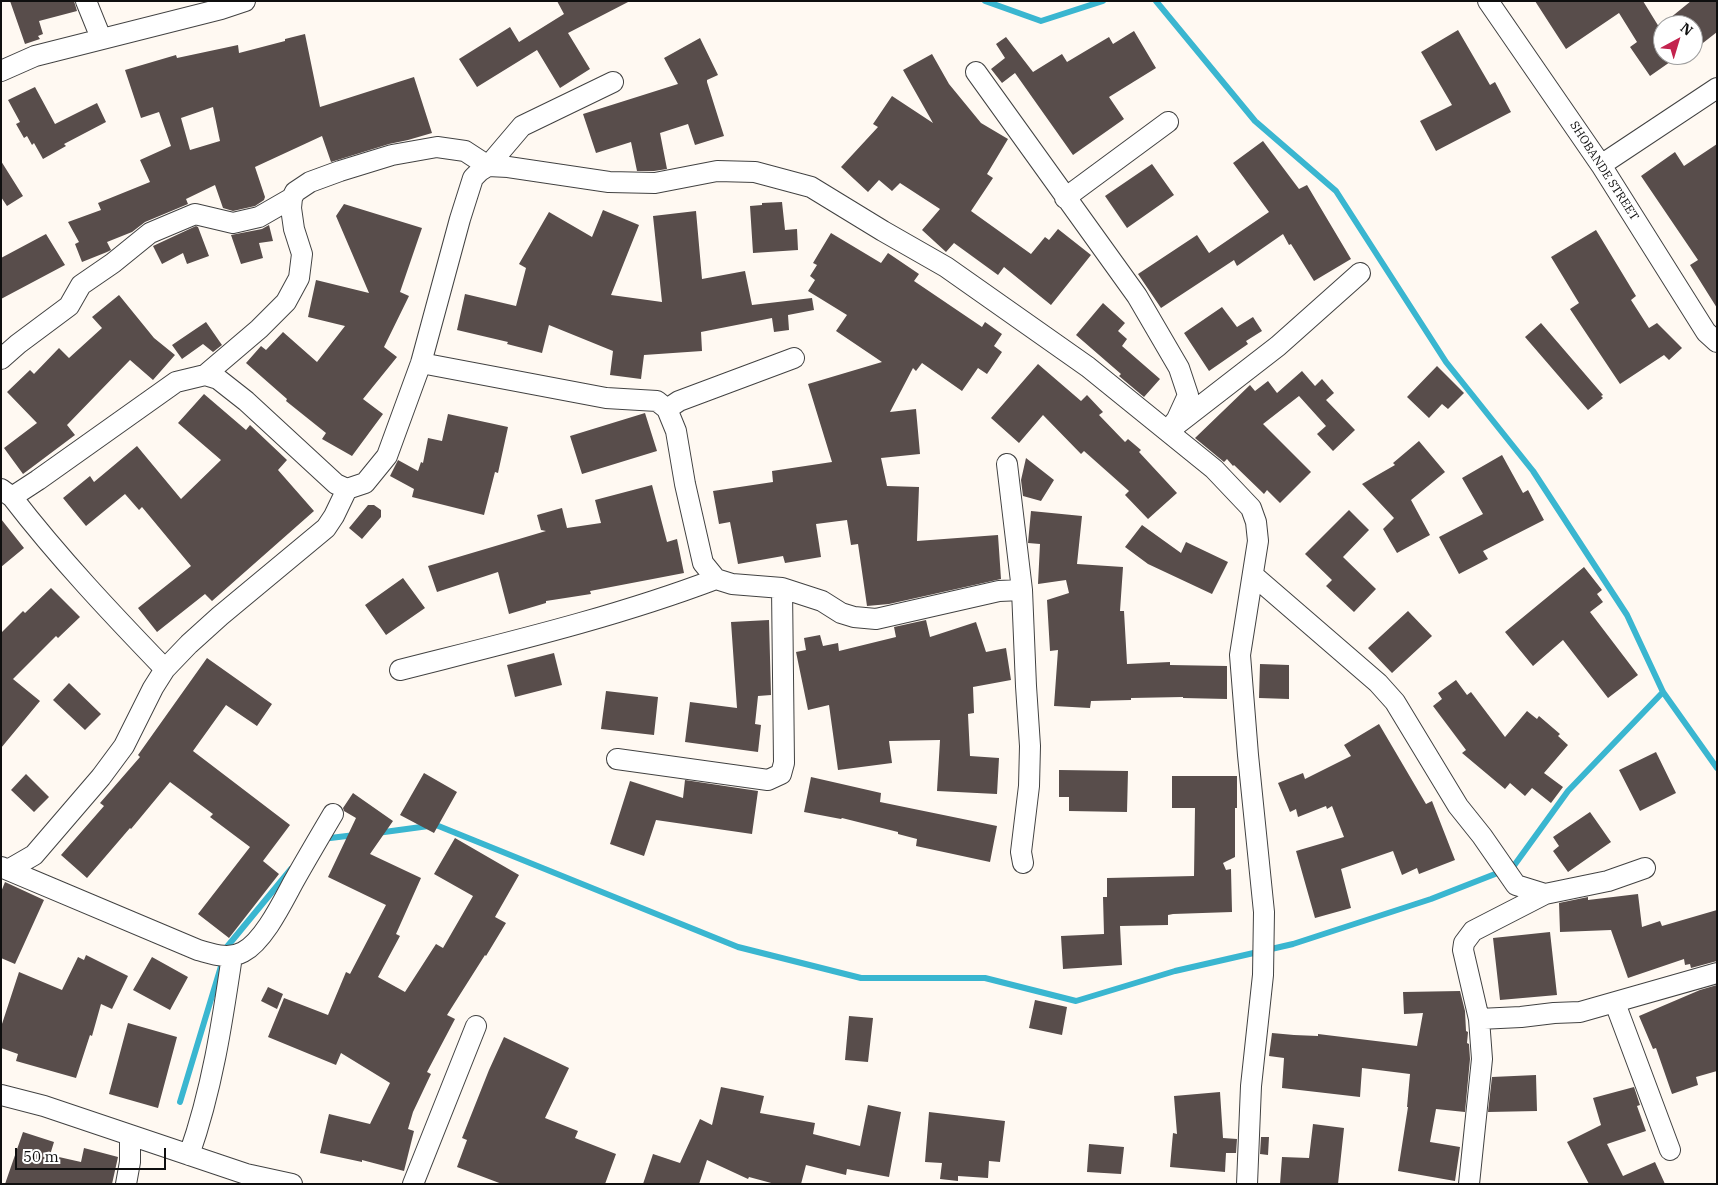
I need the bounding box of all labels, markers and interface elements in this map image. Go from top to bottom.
north arrow [1653,15,1703,65]
text: N [1677,19,1697,40]
street label: SHOBANDE STREET [1567,119,1641,223]
scale bar [18,1138,169,1170]
text: 50 m [23,1147,59,1166]

